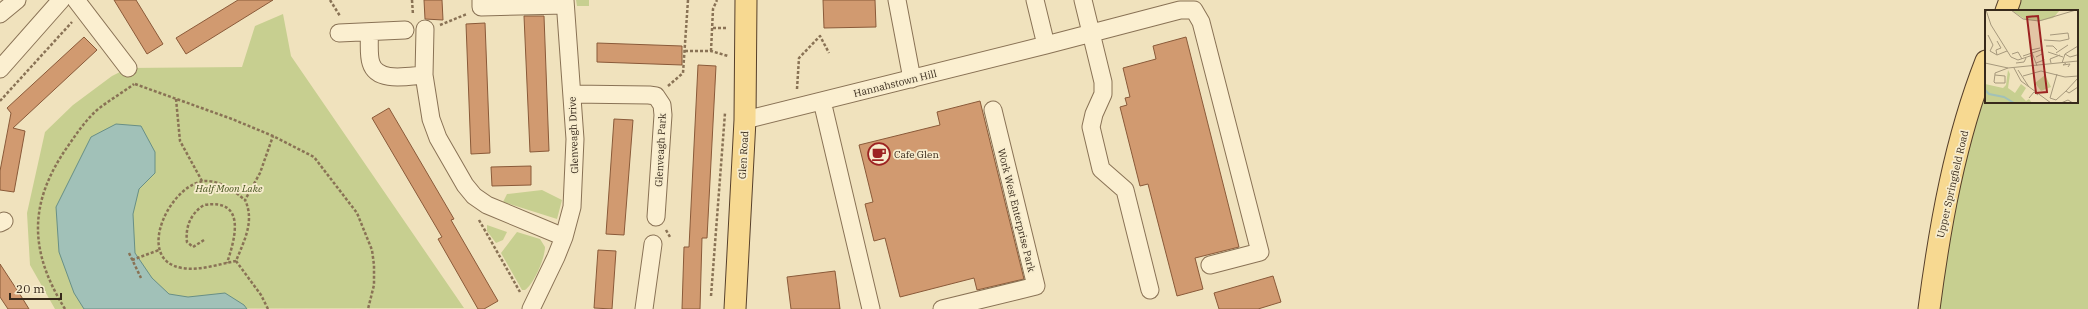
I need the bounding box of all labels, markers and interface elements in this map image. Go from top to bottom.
inset map [1985,10,2078,103]
street label: Hannahstown Hill [852,67,938,100]
street label: Glenveagh Drive [566,96,581,174]
street label: Glenveagh Park [652,113,669,187]
street label: Upper Springfield Road [1934,129,1971,239]
street label: Glen Road [736,131,751,179]
cafe icon: Cafe Glen [866,141,892,167]
street label: Work West Enterprise Park [995,147,1038,273]
place label: Cafe Glen [894,148,939,161]
park label: Half Moon Lake [195,182,263,195]
scale bar [10,275,61,301]
text: 20 m [16,281,45,296]

